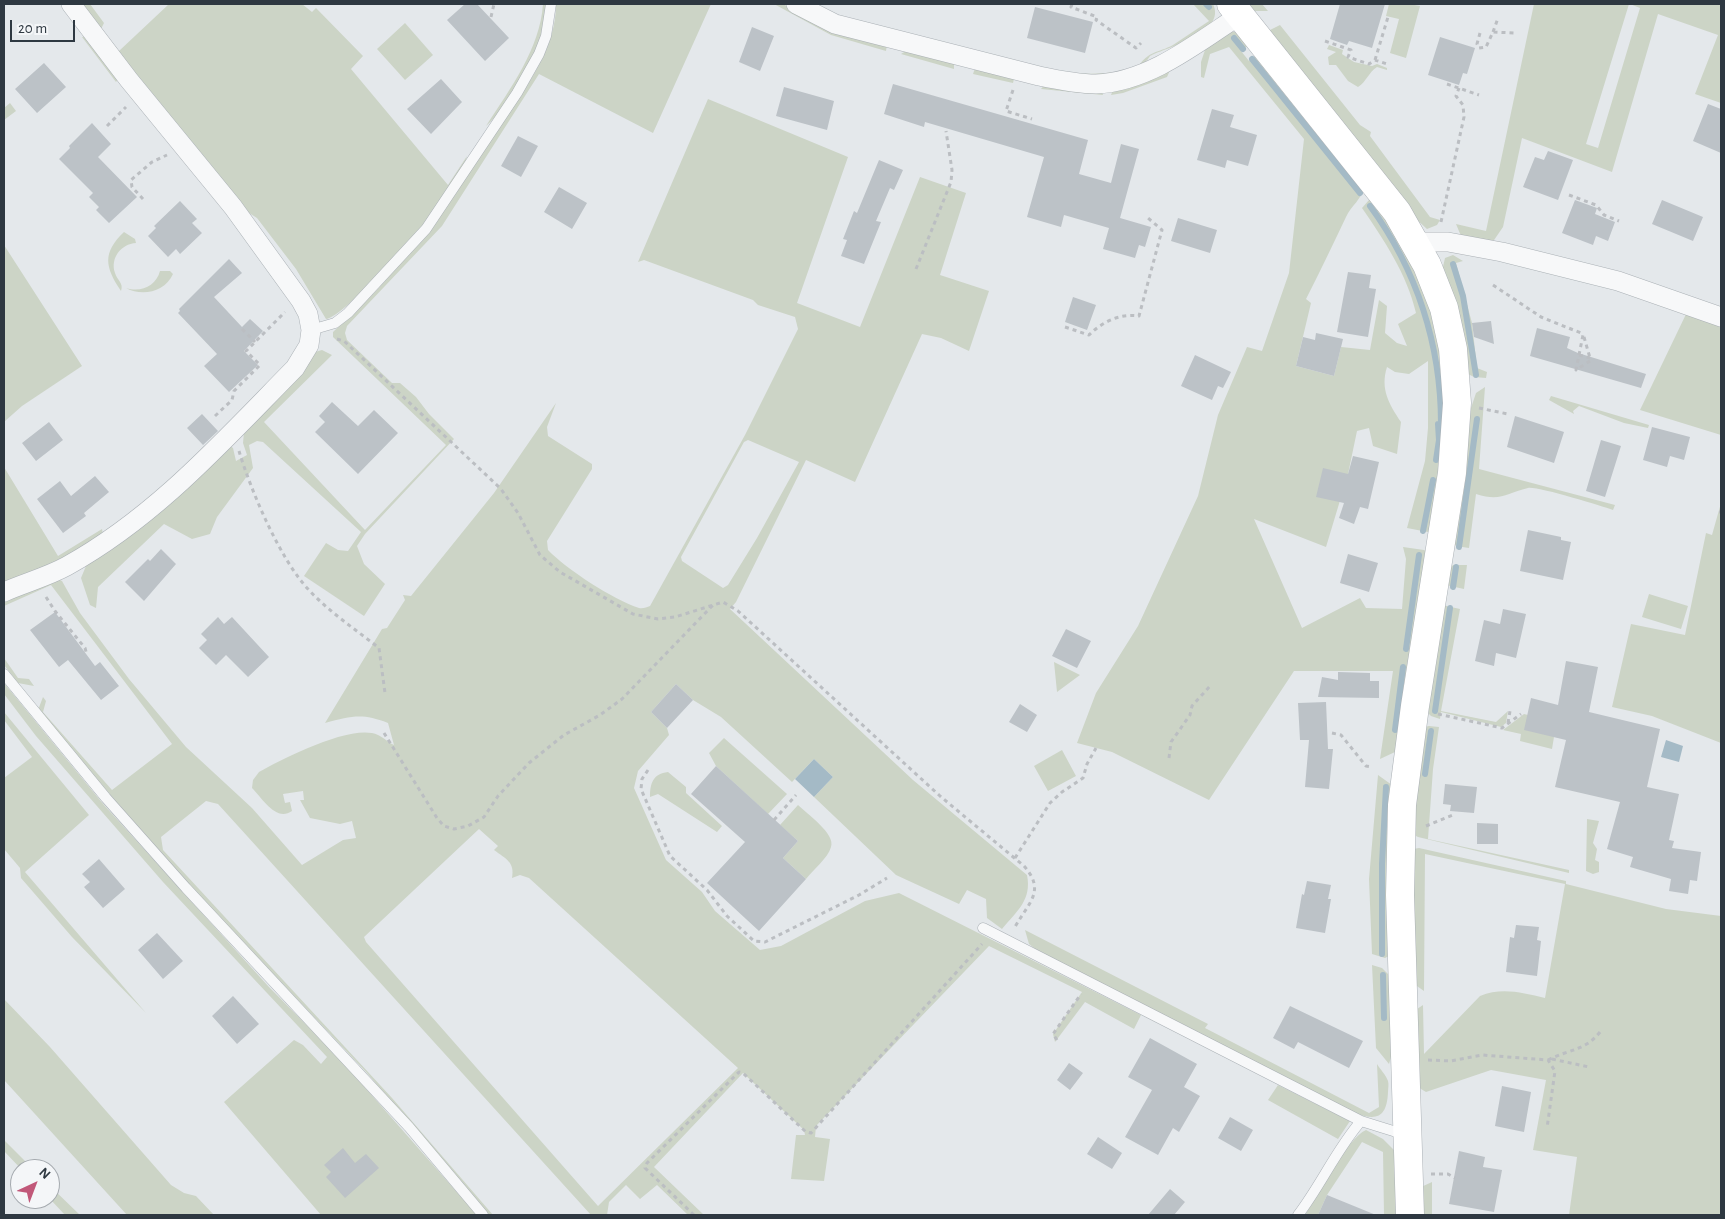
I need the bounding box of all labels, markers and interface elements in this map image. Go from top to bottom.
scale bar [12,10,78,42]
text: 20 m [18,21,47,36]
north arrow [10,1159,60,1209]
text: N [36,1165,53,1182]

